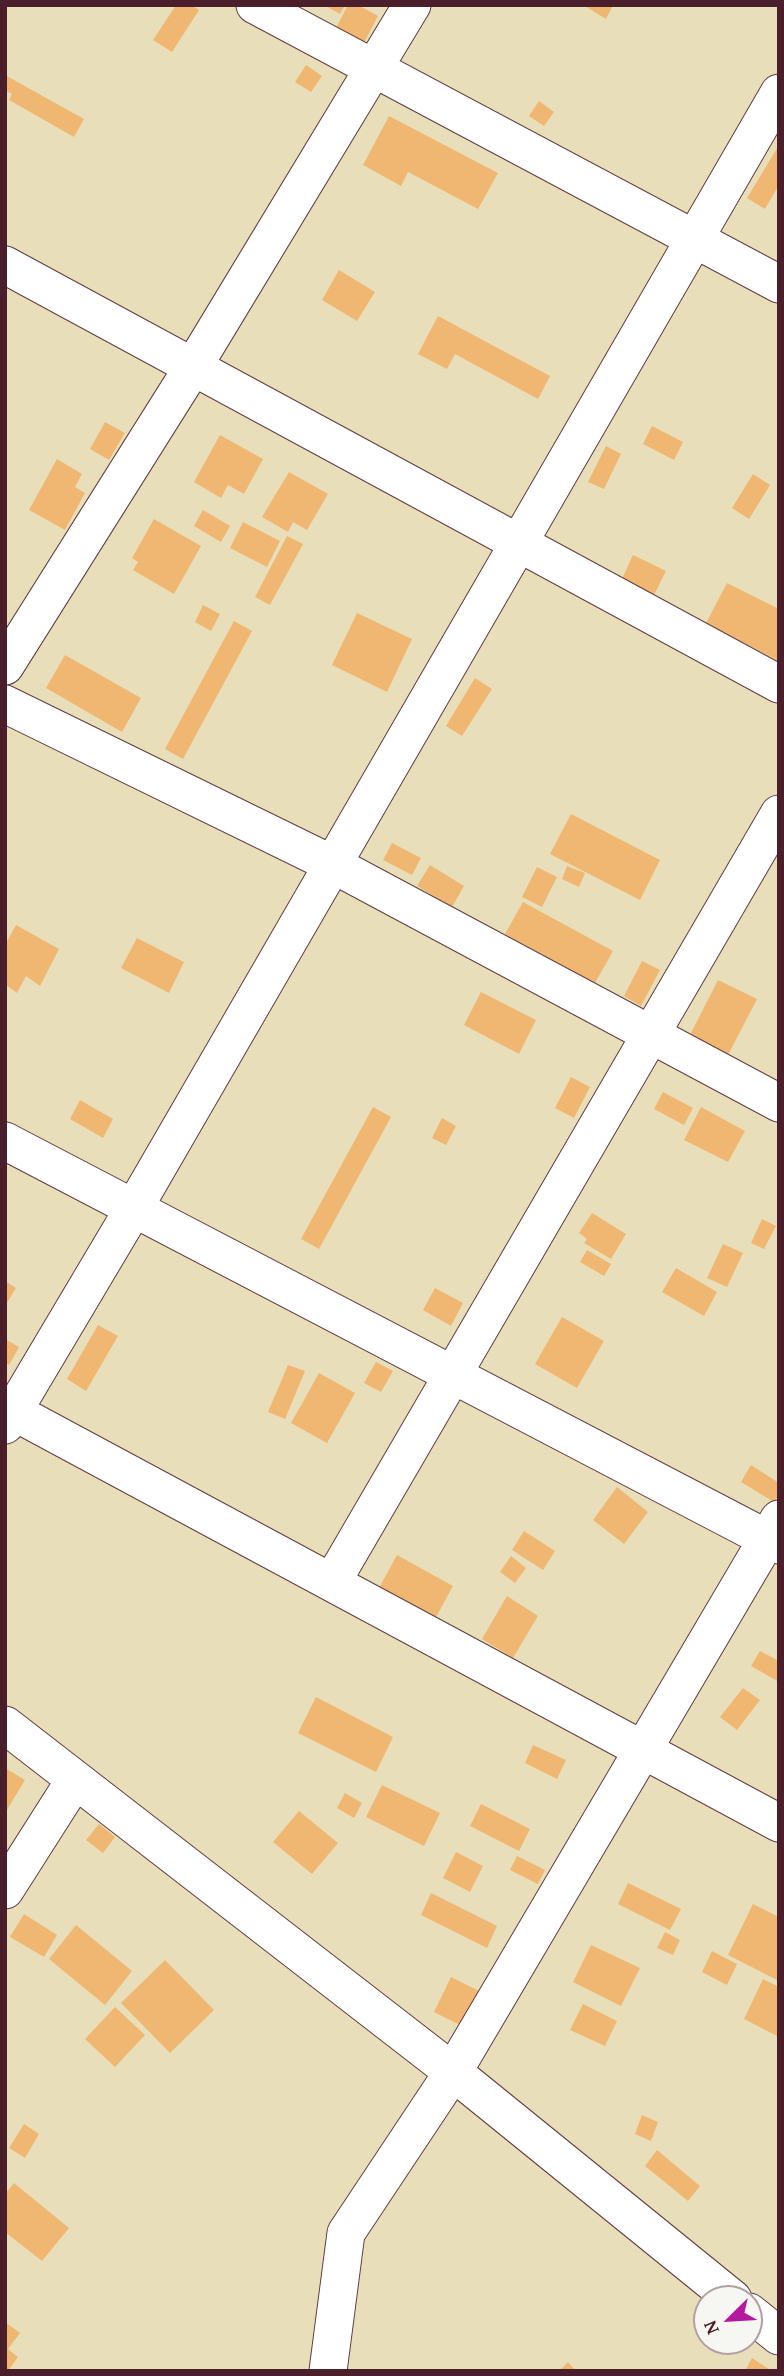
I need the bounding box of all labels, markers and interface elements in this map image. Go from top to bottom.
north arrow [693,2285,763,2355]
text: N [695,2316,726,2339]

